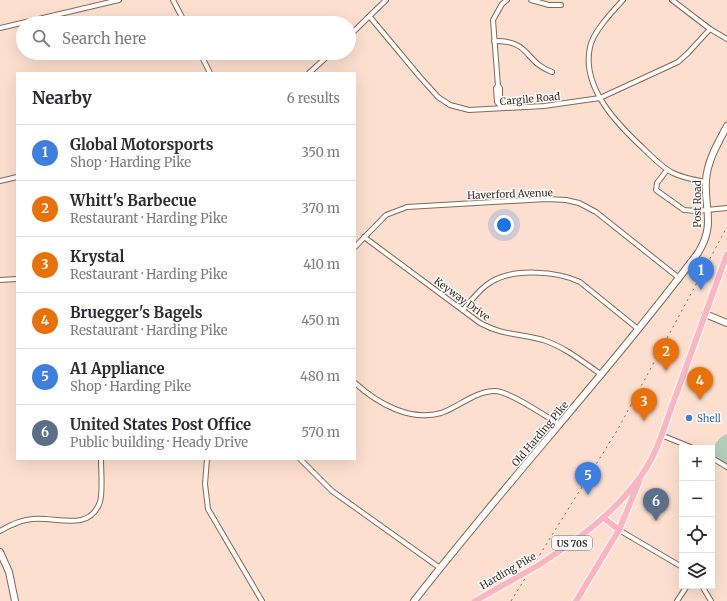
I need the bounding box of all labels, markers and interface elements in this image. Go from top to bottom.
search box [16,16,356,60]
icon: search [30,27,52,49]
text: Search here [62,29,146,48]
text: Nearby [32,87,92,109]
text: 6 results [287,90,340,107]
street label: Cargile Road [499,90,561,108]
text: Global Motorsports [70,135,214,154]
text: 1 [42,144,48,161]
text: 350 m [302,144,340,161]
text: Shop · Harding Pike [70,154,191,171]
street label: Post Road [691,180,704,228]
street label: Haverford Avenue [467,186,553,202]
text: Whitt's Barbecue [70,191,196,210]
text: 2 [41,200,49,217]
text: 370 m [302,200,340,217]
text: Restaurant · Harding Pike [70,210,228,227]
your location [494,215,514,235]
text: Krystal [70,247,124,266]
text: 3 [41,256,49,273]
text: 410 m [303,256,340,273]
pin: 1 [688,257,714,290]
text: Restaurant · Harding Pike [70,266,228,283]
street label: Keyway Drive [431,274,493,324]
text: Bruegger's Bagels [70,303,203,322]
text: 4 [41,312,49,329]
text: 450 m [301,312,340,329]
text: Restaurant · Harding Pike [70,322,228,339]
pin: 2 [653,338,679,371]
text: A1 Appliance [70,359,165,378]
pin: 4 [687,367,713,400]
text: 5 [41,368,49,385]
text: 480 m [300,368,340,385]
text: Shop · Harding Pike [70,378,191,395]
pin: 3 [631,388,657,421]
street label: Old Harding Pike [509,399,571,469]
place label: Shell [697,412,721,425]
marker: Shell [684,413,694,423]
text: United States Post Office [70,415,251,434]
text: 6 [41,424,49,441]
text: 570 m [302,424,340,441]
text: Public building · Heady Drive [70,434,248,451]
map controls [679,445,715,589]
button: + [679,445,715,481]
pin: 5 [575,462,601,495]
button: − [679,481,715,517]
pin: 6 [643,488,669,521]
button: locate [679,517,715,553]
road number: US 70S [552,536,592,550]
street label: Harding Pike [478,550,538,592]
button: layers [679,553,715,589]

